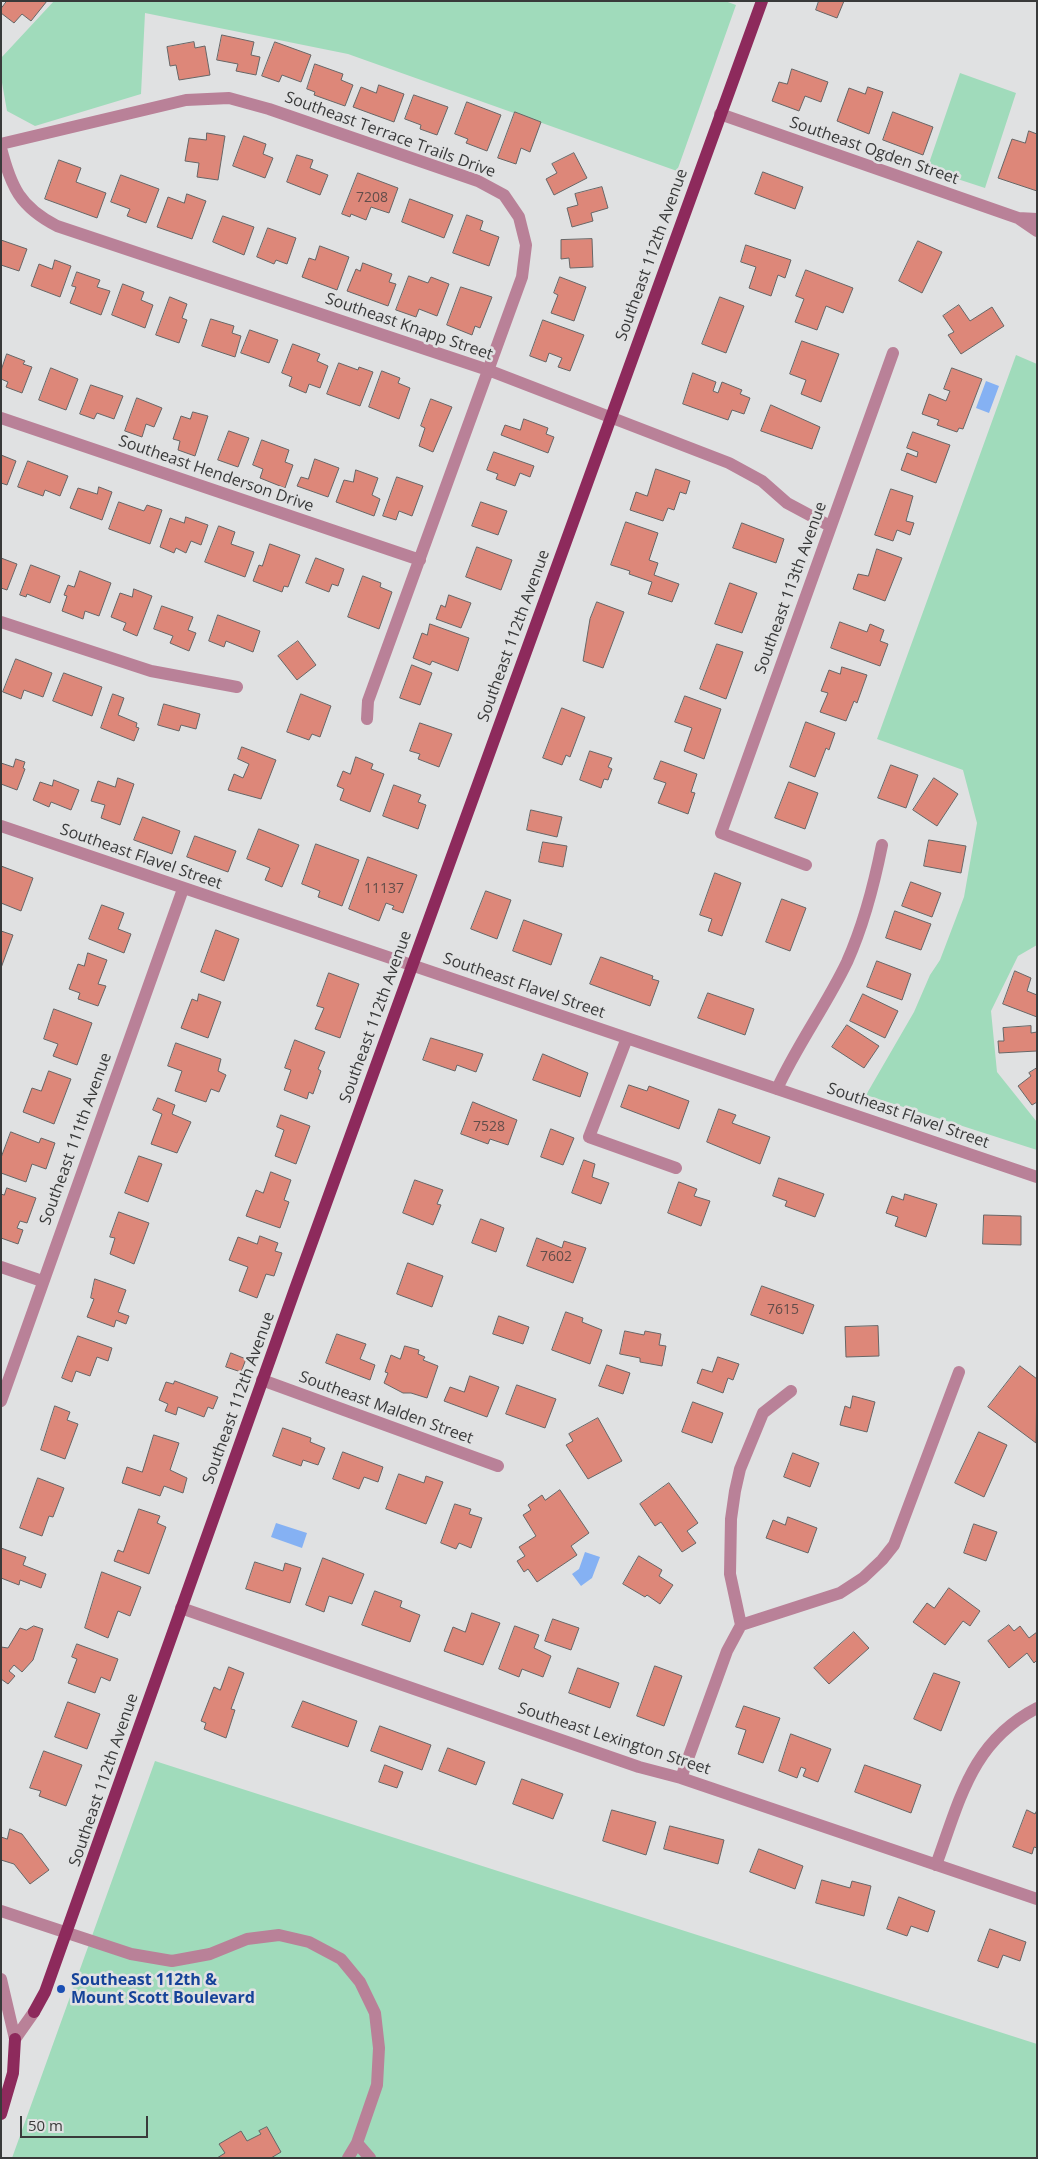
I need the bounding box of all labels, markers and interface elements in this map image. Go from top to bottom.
street label: Southeast Terrace Trails Drive [282,88,498,182]
street label: Southeast Ogden Street [787,113,961,189]
street label: Southeast 112th Avenue [612,166,692,344]
house number: 7208 [356,190,388,206]
street label: Southeast Knapp Street [323,289,495,365]
street label: Southeast Henderson Drive [116,431,316,517]
street label: Southeast 113th Avenue [751,499,831,677]
street label: Southeast 112th Avenue [474,547,554,725]
street label: Southeast Flavel Street [57,820,225,894]
house number: 11137 [364,881,404,897]
street label: Southeast 112th Avenue [336,928,416,1106]
street label: Southeast Flavel Street [440,949,608,1023]
street label: Southeast 111th Avenue [36,1050,116,1228]
street label: Southeast Flavel Street [824,1079,992,1153]
house number: 7528 [473,1119,505,1135]
house number: 7602 [540,1249,572,1265]
house number: 7615 [767,1302,799,1318]
street label: Southeast 112th Avenue [199,1309,279,1487]
street label: Southeast Malden Street [296,1368,476,1448]
street label: Southeast 112th Avenue [65,1691,143,1869]
street label: Southeast Lexington Street [515,1699,713,1779]
place label: Southeast 112th & Mount Scott Boulevard [71,1970,255,2008]
marker: Southeast 112th & Mount Scott Boulevard [55,1983,67,1995]
scale bar [22,2106,150,2138]
text: 50 m [28,2115,63,2135]

